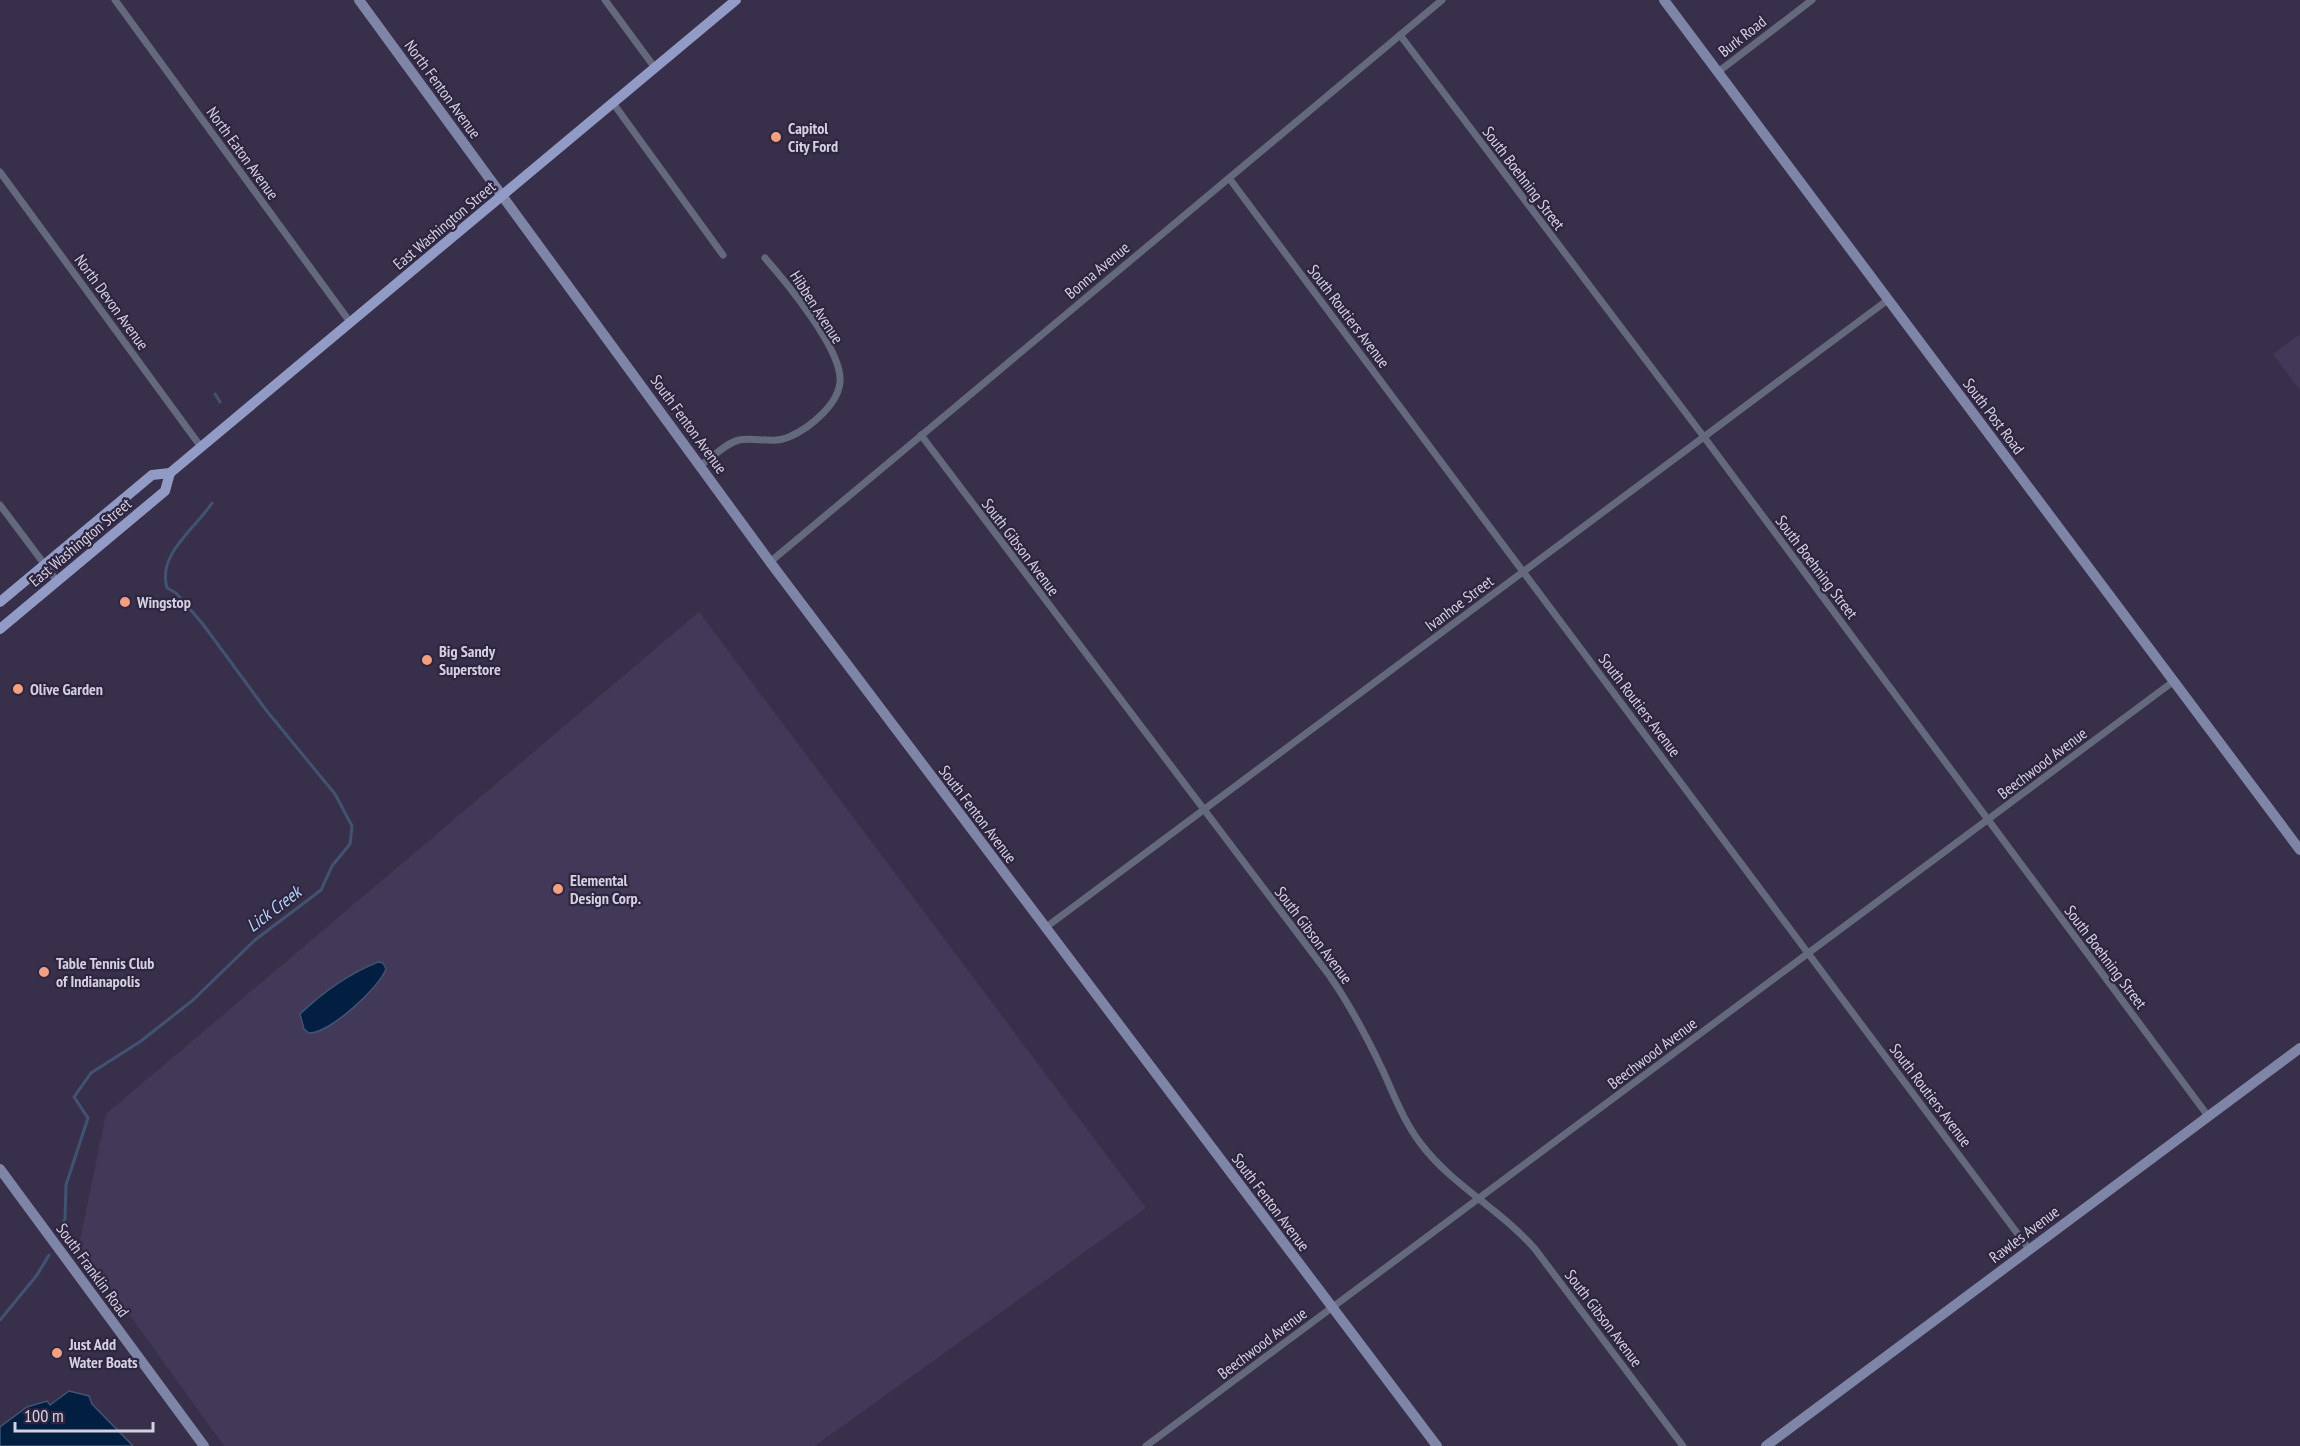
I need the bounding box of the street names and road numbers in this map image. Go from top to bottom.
street label: Burk Road [1714,11,1770,61]
street label: North Fenton Avenue [401,36,485,142]
street label: North Eaton Avenue [203,103,283,203]
street label: South Boehning Street [1479,122,1570,234]
street label: East Washington Street [389,176,500,274]
street label: Bonna Avenue [1061,237,1133,303]
street label: North Devon Avenue [71,250,153,354]
street label: South Routiers Avenue [1304,260,1394,372]
street label: Hibben Avenue [786,267,848,347]
street label: South Fenton Avenue [646,371,732,477]
street label: South Post Road [1959,374,2029,458]
street label: East Washington Street [25,493,136,591]
street label: South Gibson Avenue [978,494,1064,600]
street label: South Boehning Street [1772,511,1863,623]
street label: Ivanhoe Street [1421,570,1498,635]
street label: South Routiers Avenue [1595,649,1685,761]
street label: Beechwood Avenue [1993,723,2091,803]
street label: South Fenton Avenue [935,761,1021,867]
street label: South Gibson Avenue [1271,882,1357,988]
street label: South Boehning Street [2061,901,2152,1013]
street label: Beechwood Avenue [1603,1013,1701,1093]
street label: South Routiers Avenue [1886,1039,1976,1151]
street label: South Fenton Avenue [1228,1149,1314,1255]
street label: Rawles Avenue [1985,1201,2063,1267]
street label: South Franklin Road [52,1219,134,1321]
street label: South Gibson Avenue [1561,1265,1647,1371]
street label: Beechwood Avenue [1213,1303,1311,1383]

